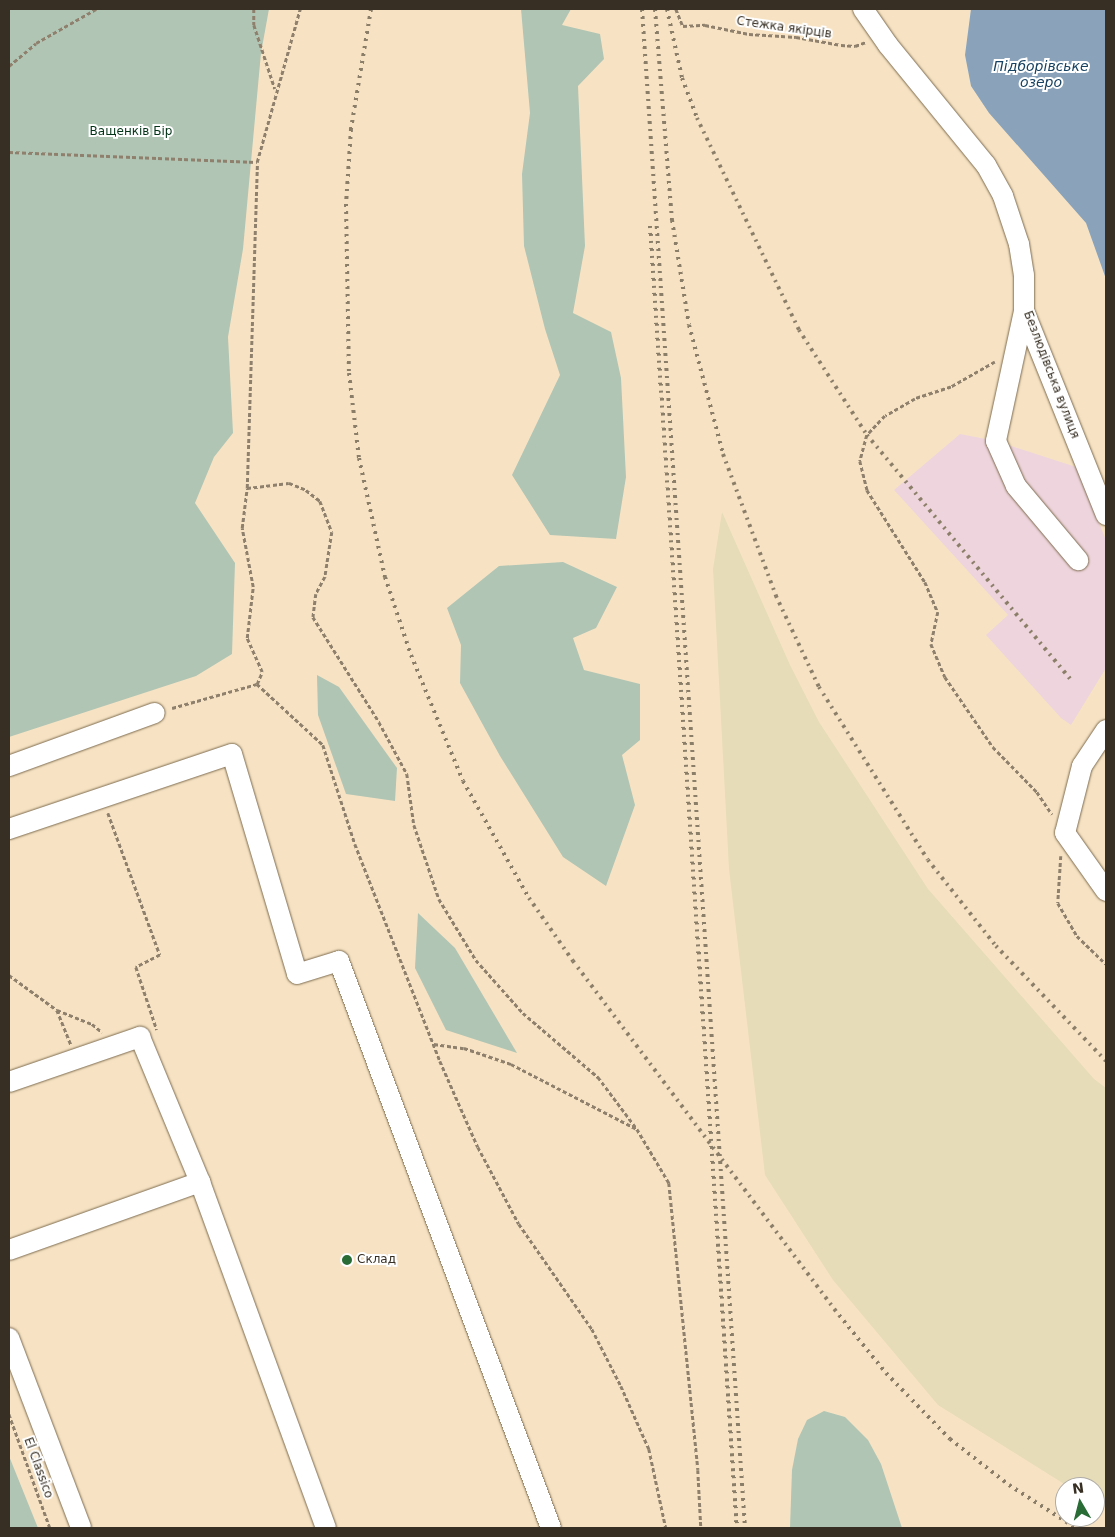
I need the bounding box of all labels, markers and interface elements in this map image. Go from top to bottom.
street label: Стежка якірців [735,14,833,42]
water label: Підборівське озеро [993,58,1089,90]
park label: Ващенків Бір [90,125,172,139]
street label: Безлюдівська вулиця [1020,309,1082,441]
place label: Склад [357,1253,396,1267]
marker: Склад [341,1254,353,1266]
street label: El Classico [20,1436,56,1500]
north arrow [1055,1477,1105,1527]
text: N [1071,1479,1085,1497]

